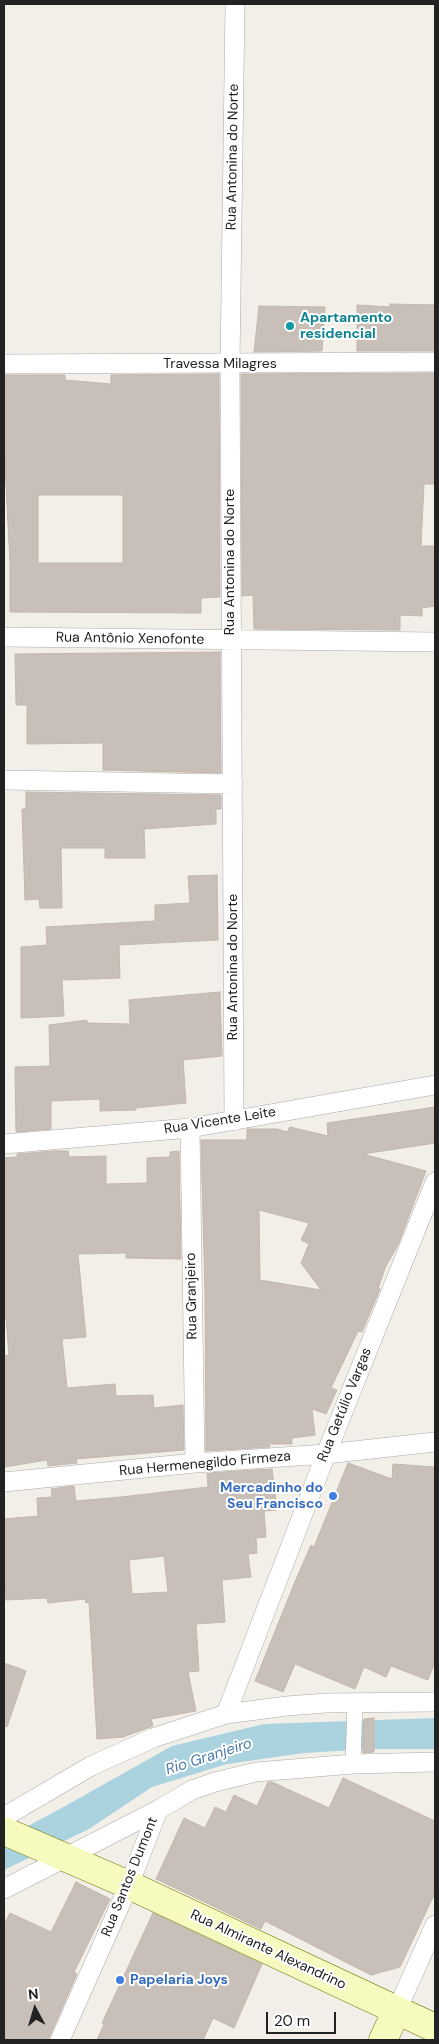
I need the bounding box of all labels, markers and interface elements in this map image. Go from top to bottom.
street label: Rua Antonina do Norte [223,84,243,230]
place label: Apartamento residencial [300,310,392,342]
marker: Apartamento residencial [284,320,296,332]
street label: Travessa Milagres [163,356,277,372]
street label: Rua Antonina do Norte [222,489,238,635]
street label: Rua Antônio Xenofonte [56,629,204,649]
street label: Rua Antonina do Norte [225,894,241,1040]
street label: Rua Vicente Leite [163,1104,277,1138]
street label: Rua Granjeiro [183,1252,201,1340]
street label: Rua Getúlio Vargas [314,1345,376,1465]
street label: Rua Hermenegildo Firmeza [118,1448,292,1480]
place label: Mercadinho do Seu Francisco [220,1480,323,1512]
marker: Mercadinho do Seu Francisco [327,1490,339,1502]
water label: Rio Granjeiro [164,1735,254,1779]
street label: Rua Santos Dumont [98,1815,162,1939]
street label: Rua Almirante Alexandrino [187,1906,349,1994]
place label: Papelaria Joys [130,1972,228,1988]
marker: Papelaria Joys [114,1974,126,1986]
north arrow [10,1984,60,2034]
text: N [27,1985,39,2004]
scale bar [269,2002,339,2034]
text: 20 m [274,2011,310,2031]

